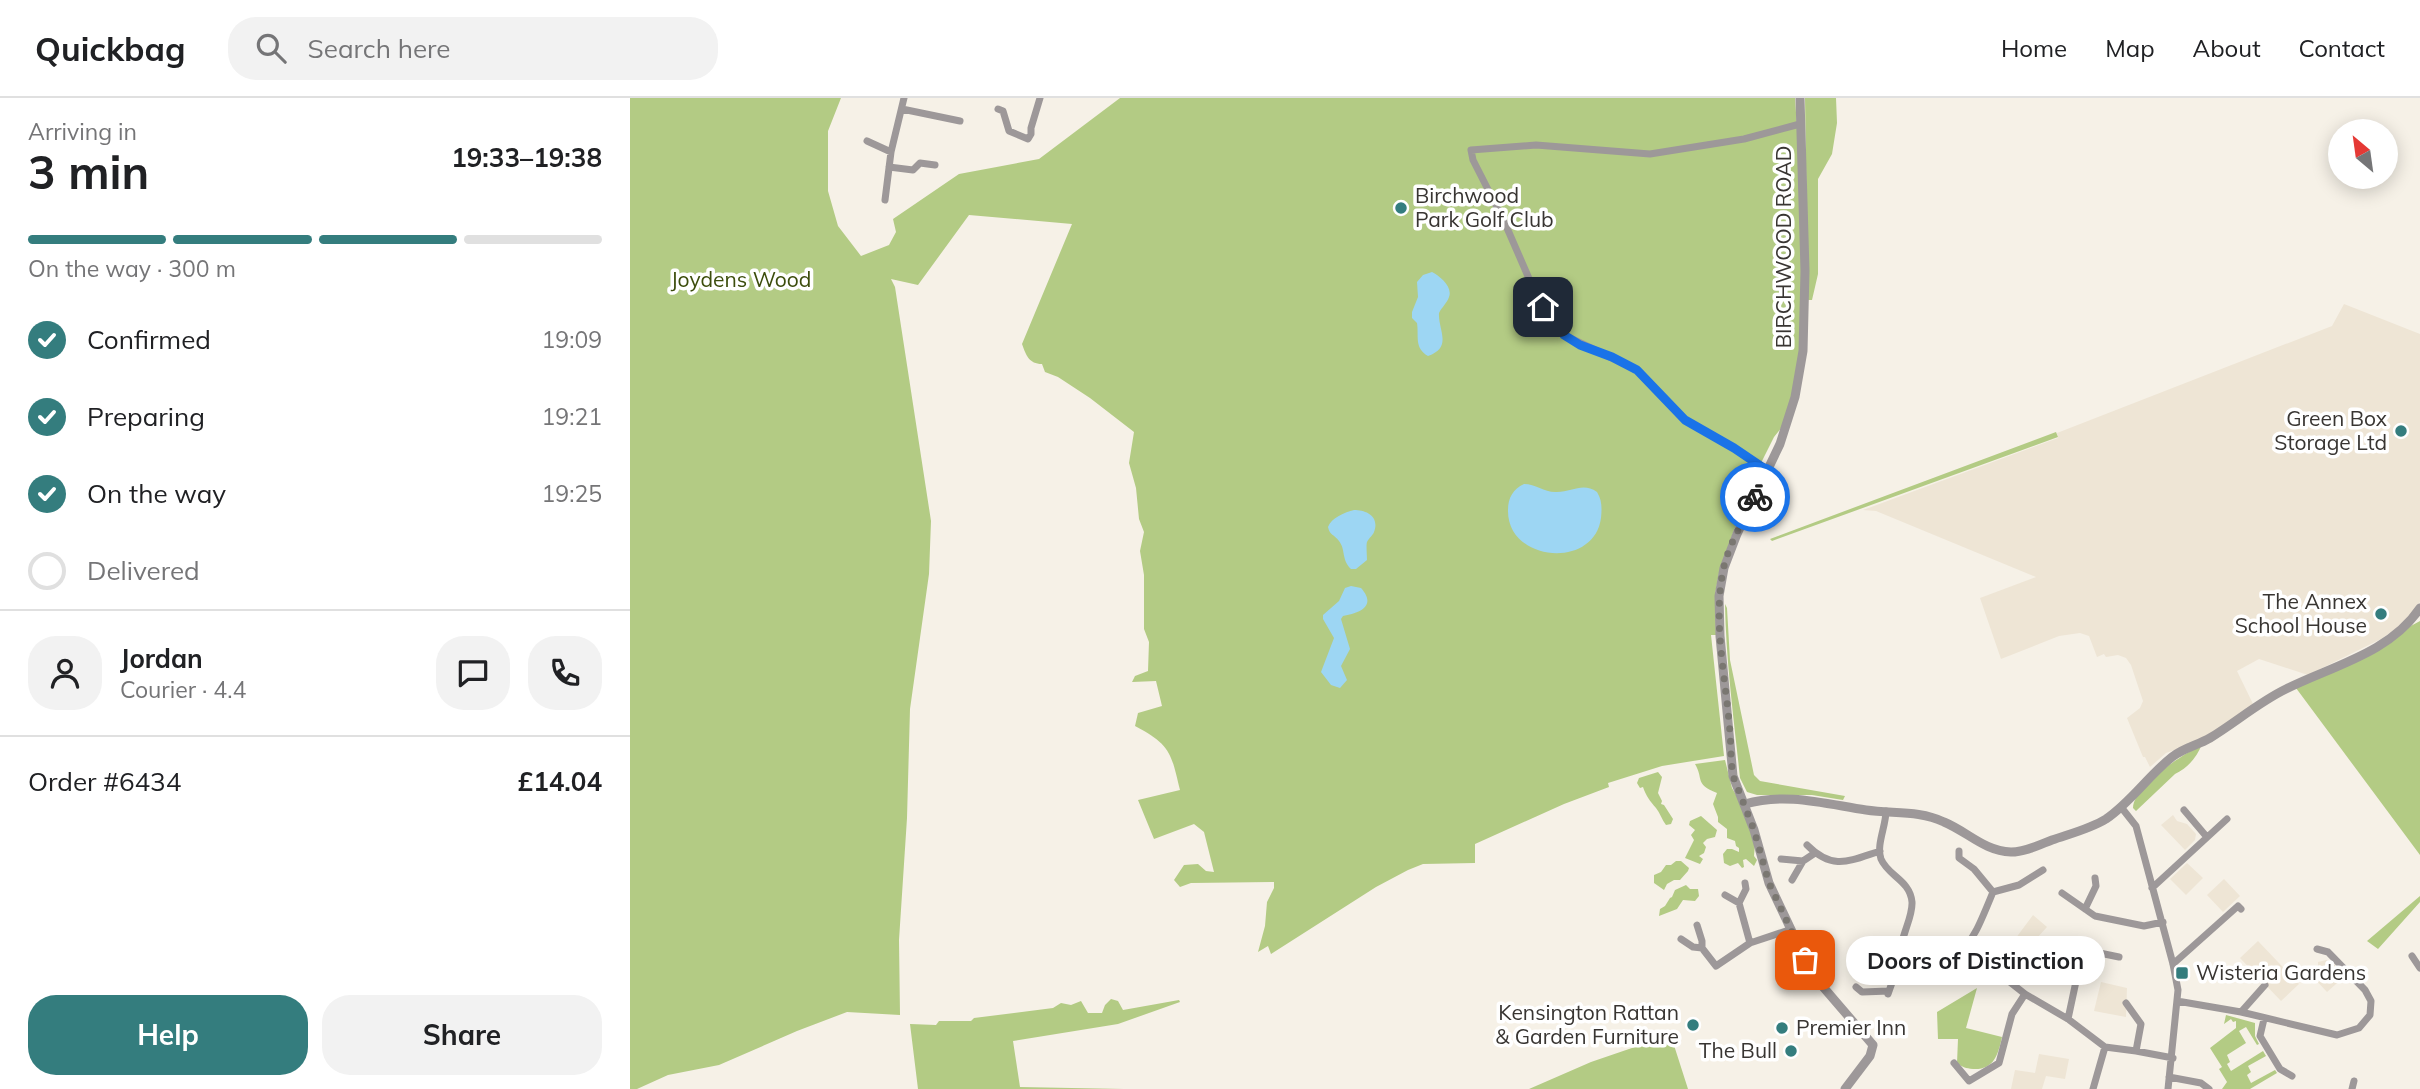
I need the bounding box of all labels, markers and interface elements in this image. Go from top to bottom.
search box [228,17,718,80]
text: Quickbag [35,28,186,69]
icon: search [252,29,290,67]
text: Search here [308,32,450,65]
text: Home [2001,33,2067,63]
text: Map [2105,33,2155,63]
text: About [2193,33,2261,63]
text: Contact [2299,33,2385,63]
text: Arriving in [28,117,137,146]
north arrow [2328,119,2398,189]
map controls [2328,119,2398,189]
text: 19:33–19:38 [451,141,602,174]
text: 3 min [28,143,149,201]
street label: BIRCHWOOD ROAD [1770,146,1796,348]
place label: Birchwood Park Golf Club [1415,182,1554,232]
marker: Birchwood Park Golf Club [1393,200,1409,216]
text: On the way · 300 m [28,254,236,283]
park label: Joydens Wood [671,266,811,292]
pin [1513,277,1573,337]
icon: home [1524,288,1562,326]
icon: check [28,321,66,359]
text: Confirmed [87,323,211,356]
text: 19:09 [542,325,602,354]
icon: check [28,398,66,436]
text: Preparing [87,400,205,433]
text: 19:21 [542,402,602,431]
place label: Green Box Storage Ltd [2274,405,2387,455]
marker: Green Box Storage Ltd [2393,423,2409,439]
courier [1720,462,1790,532]
icon: check [28,475,66,513]
text: On the way [87,477,226,510]
icon: bike [1736,478,1774,516]
text: 19:25 [542,479,602,508]
text: Delivered [87,554,200,587]
place label: The Annex School House [2235,588,2367,638]
marker: The Annex School House [2373,606,2389,622]
button: person [28,636,102,710]
button: chat [436,636,510,710]
button: phone [528,636,602,710]
text: Jordan [120,642,203,675]
text: Courier · 4.4 [120,675,246,704]
text: Order #6434 [28,765,181,798]
text: £14.04 [518,765,602,798]
pin [1775,930,1835,990]
callout: Doors of Distinction [1847,936,2106,984]
icon: bag [1786,941,1824,979]
text: Doors of Distinction [1867,946,2084,975]
place label: Wisteria Gardens [2196,959,2366,985]
marker: Wisteria Gardens [2174,965,2190,981]
button: Help [28,995,308,1075]
button: Share [322,995,602,1075]
place label: Kensington Rattan & Garden Furniture [1495,999,1679,1049]
place label: Premier Inn [1796,1014,1906,1040]
marker: Kensington Rattan & Garden Furniture [1685,1017,1701,1033]
marker: Premier Inn [1774,1020,1790,1036]
place label: The Bull [1699,1037,1777,1063]
marker: The Bull [1783,1043,1799,1059]

